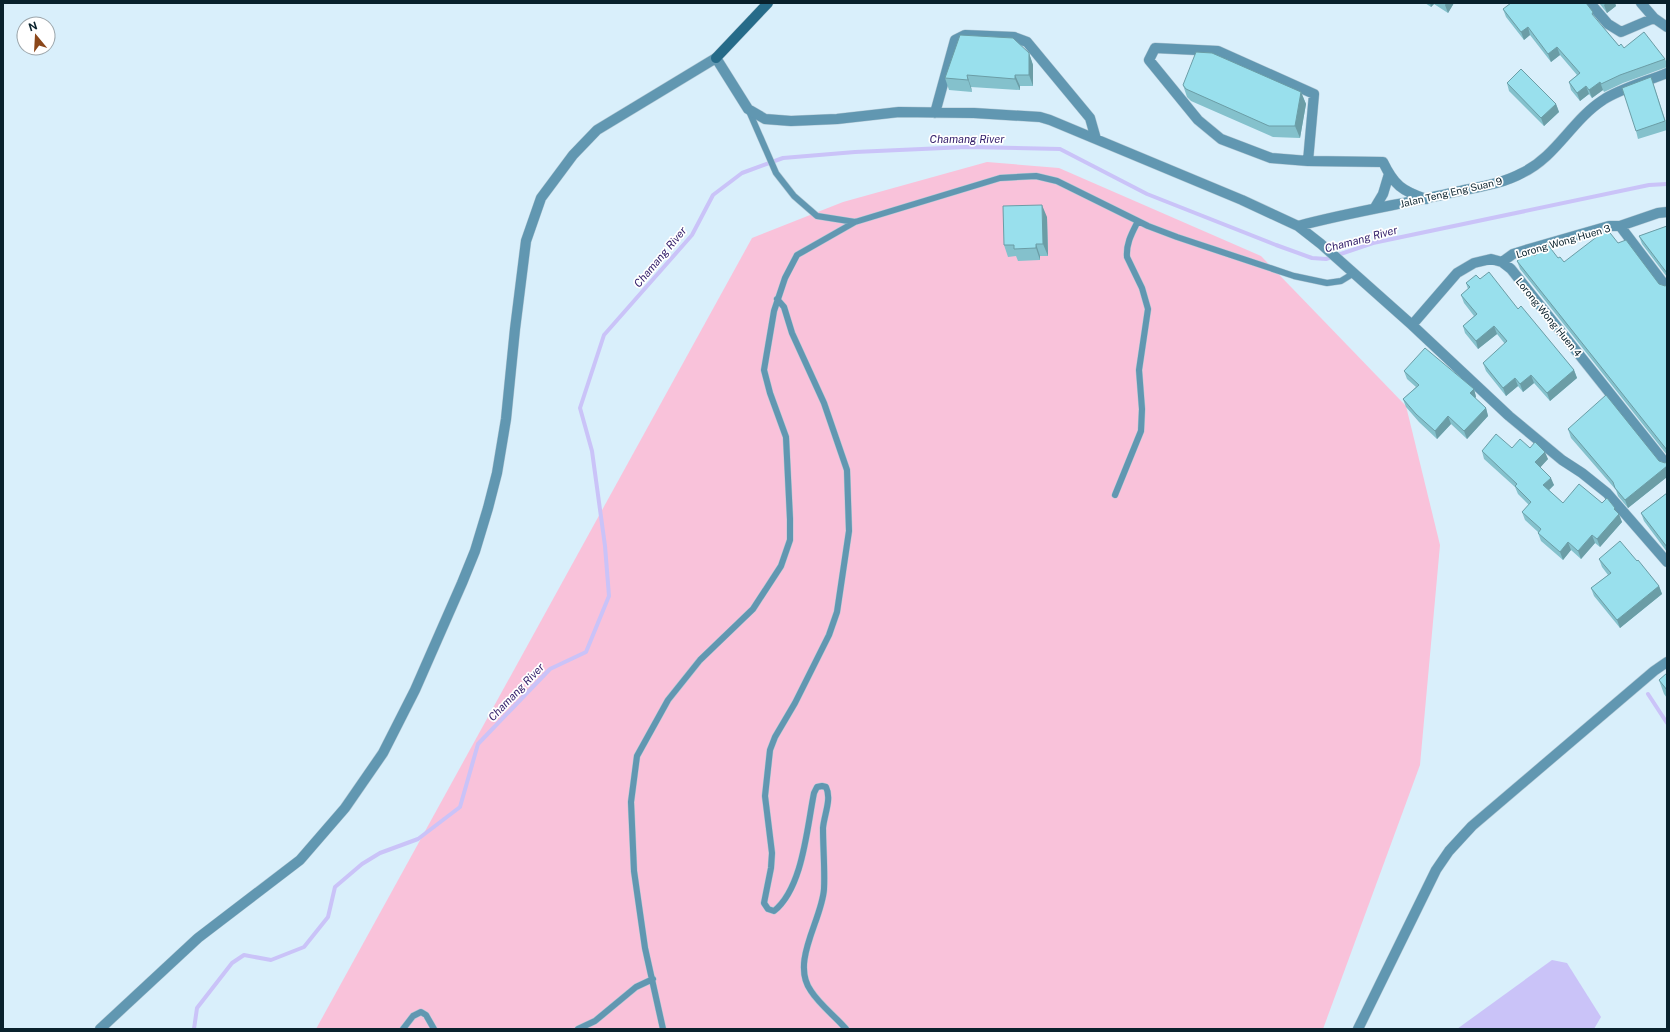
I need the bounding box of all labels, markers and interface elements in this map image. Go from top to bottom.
north arrow [16,16,56,56]
text: N [27,19,39,34]
water label: Chamang River [930,133,1005,145]
street label: Jalan Teng Eng Suan 9 [1399,174,1503,210]
street label: Lorong Wong Huen 3 [1514,222,1612,260]
water label: Chamang River [1323,223,1399,254]
water label: Chamang River [631,224,689,290]
street label: Lorong Wong Huen 4 [1514,275,1584,359]
water label: Chamang River [486,660,547,723]

